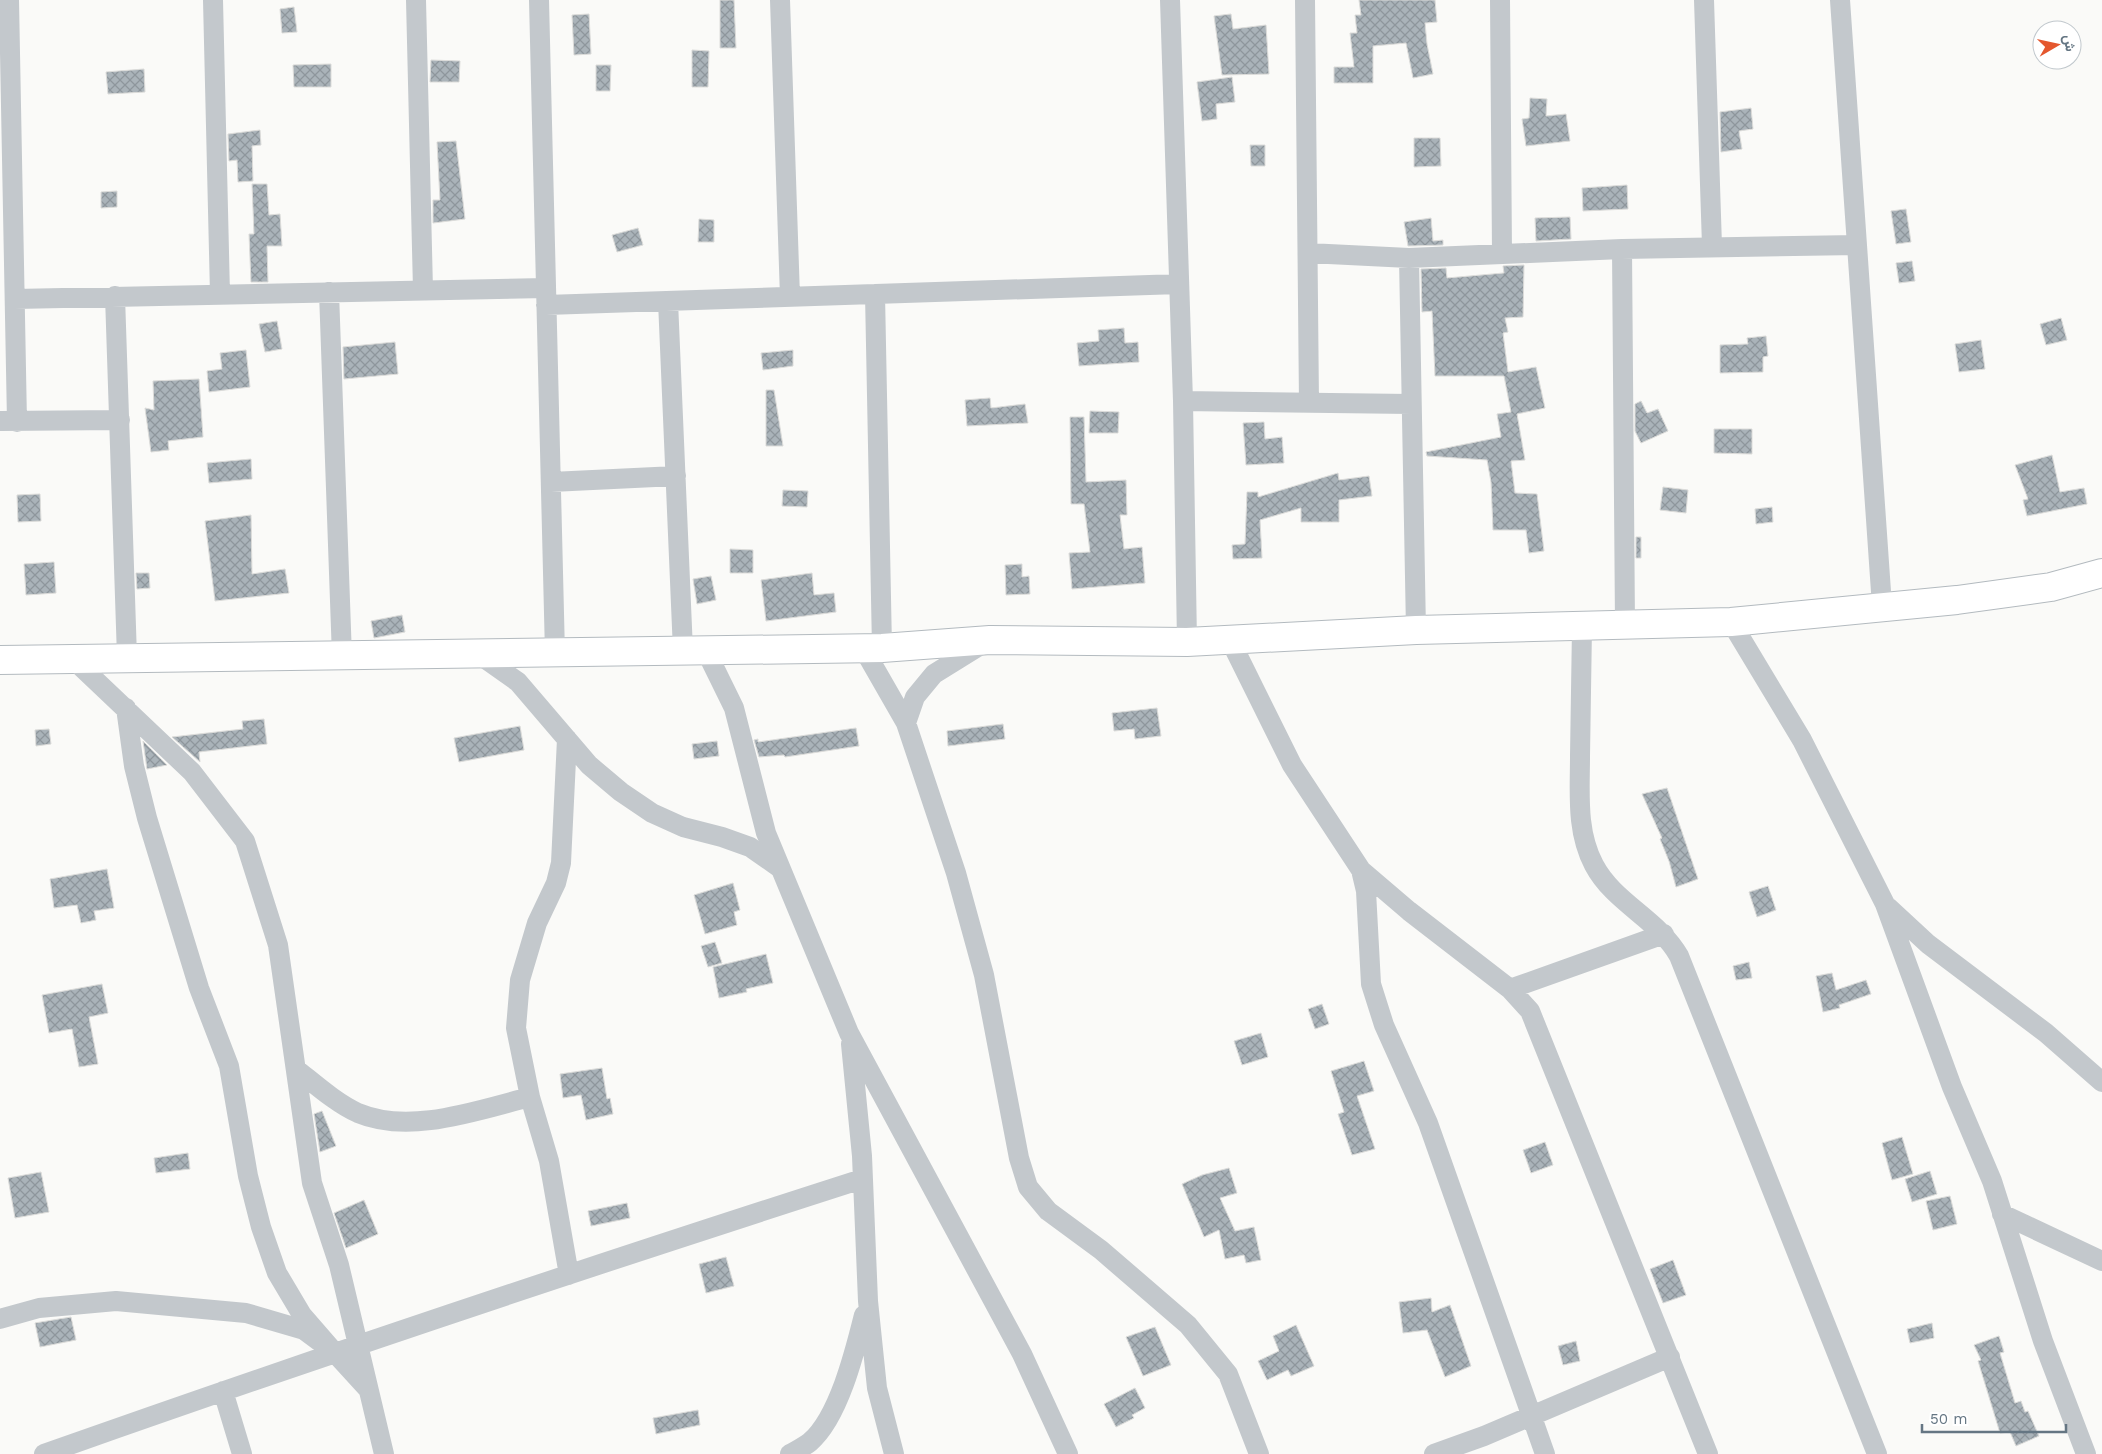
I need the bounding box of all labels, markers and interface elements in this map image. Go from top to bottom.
north arrow [2032,20,2082,70]
text: ش [2060,33,2079,53]
scale bar [1922,1402,2066,1434]
text: 50 m [1930,1410,1967,1428]

